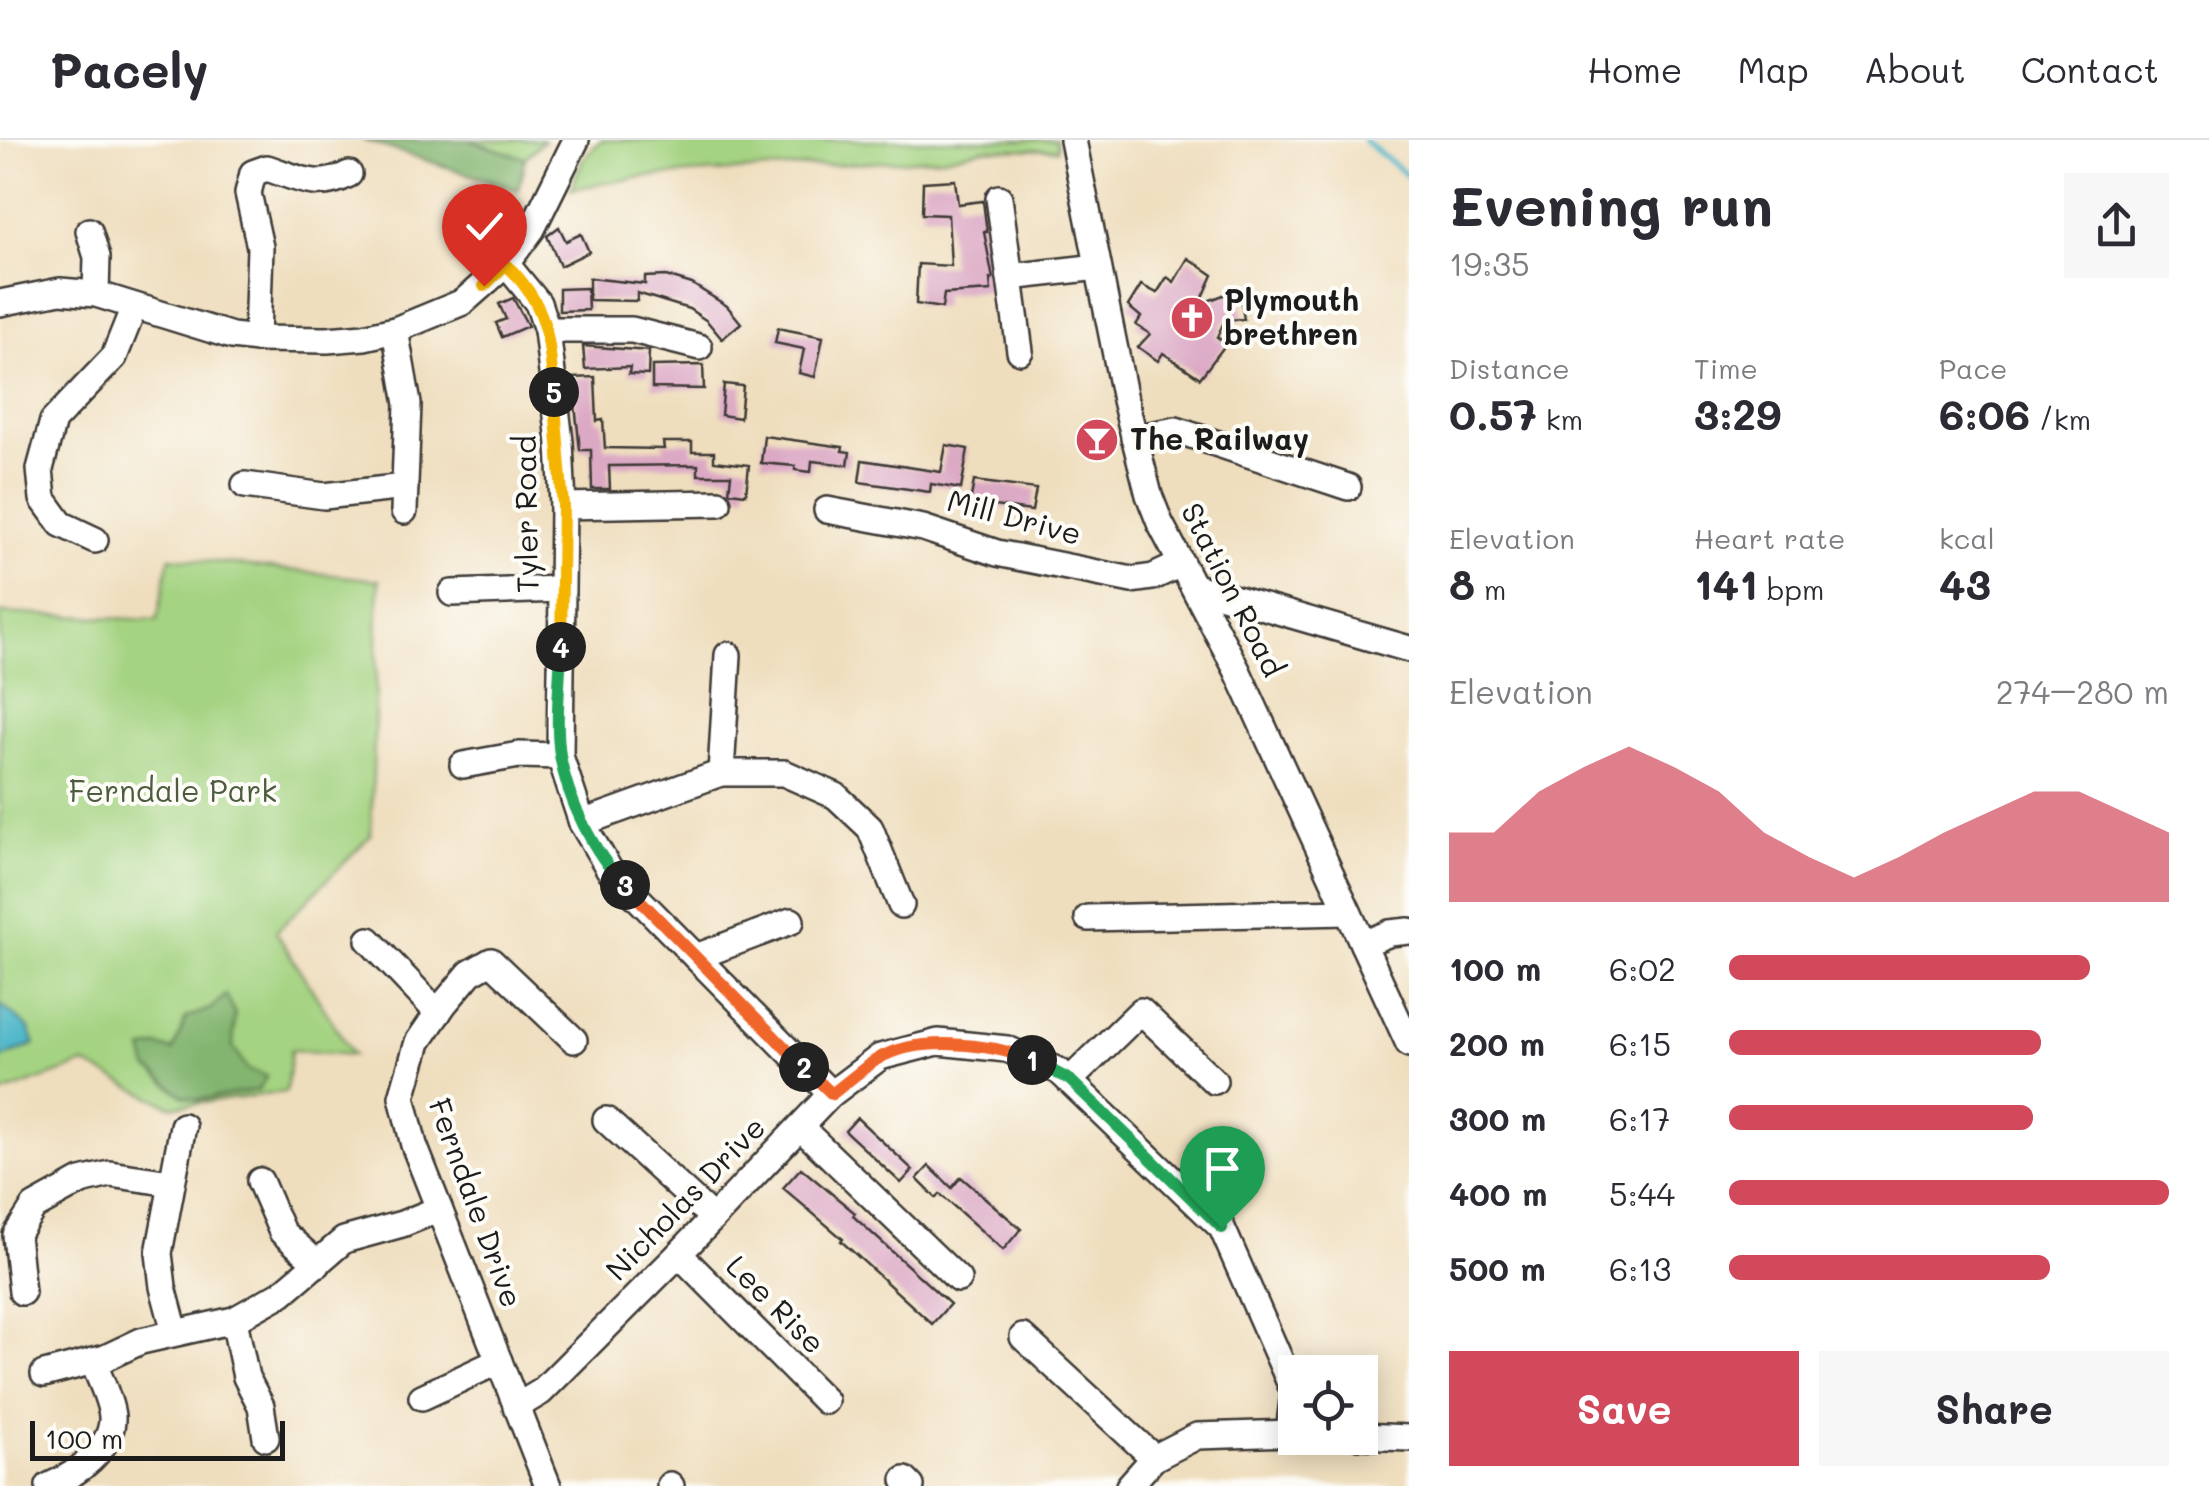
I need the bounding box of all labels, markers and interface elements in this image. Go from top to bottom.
text: Pacely [50,38,209,100]
text: Home [1587,46,1683,92]
text: Map [1738,46,1809,92]
text: About [1864,46,1966,92]
text: Contact [2021,46,2159,92]
text: Evening run [1449,168,1773,240]
button: share [2064,173,2169,278]
pin [442,184,527,287]
icon: check [457,199,512,254]
text: 19:35 [1449,242,1530,284]
place label: Plymouth brethren [1224,279,1359,353]
church icon: Plymouth brethren [1169,295,1215,341]
text: Distance [1449,350,1570,386]
text: Time [1694,350,1758,386]
text: Pace [1939,350,2007,386]
pin: 5 [529,367,579,417]
text: 5 [546,374,562,410]
text: 0.57 [1449,386,1537,441]
text: 3:29 [1694,386,1781,441]
text: 6:06 [1939,386,2030,441]
text: km [1537,401,1583,437]
text: /km [2030,401,2091,437]
bar icon: The Railway [1074,417,1120,463]
place label: The Railway [1130,418,1309,458]
street label: Tyler Road [504,435,546,593]
street label: Mill Drive [943,479,1086,553]
street label: Station Road [1173,495,1295,683]
text: Elevation [1449,520,1575,556]
text: Heart rate [1694,520,1845,556]
text: kcal [1939,520,1995,556]
text: 8 [1449,556,1475,611]
text: 141 [1694,556,1758,611]
text: 43 [1939,556,1991,611]
text: m [1475,571,1506,607]
text: bpm [1758,571,1824,607]
pin: 4 [536,622,586,672]
text: 4 [552,629,570,665]
text: Elevation [1449,670,1593,712]
text: 274–280 m [1996,670,2169,712]
park label: Ferndale Park [69,770,277,810]
pin: 3 [600,860,650,910]
text: 3 [617,867,633,903]
text: 100 m [1449,947,1541,989]
text: 6:02 [1609,947,1676,989]
text: 200 m [1449,1022,1545,1064]
text: 6:15 [1609,1022,1671,1064]
pin: 1 [1007,1035,1057,1085]
pin: 2 [779,1042,829,1092]
text: 1 [1026,1042,1038,1078]
text: 2 [796,1049,812,1085]
street label: Ferndale Drive [421,1092,533,1312]
text: 300 m [1449,1097,1546,1139]
text: 6:17 [1609,1097,1670,1139]
street label: Nicholas Drive [596,1107,773,1288]
pin [1180,1126,1265,1229]
icon: arrive [1195,1141,1250,1196]
text: 400 m [1449,1172,1547,1214]
text: 5:44 [1609,1172,1675,1214]
street label: Lee Rise [718,1246,834,1362]
text: 500 m [1449,1247,1546,1289]
text: 6:13 [1609,1247,1671,1289]
button: Save [1449,1351,1799,1466]
button: Share [1819,1351,2169,1466]
map controls [1278,1355,1378,1455]
button: locate [1278,1355,1378,1455]
scale bar [30,1416,285,1460]
text: 100 m [45,1420,123,1456]

